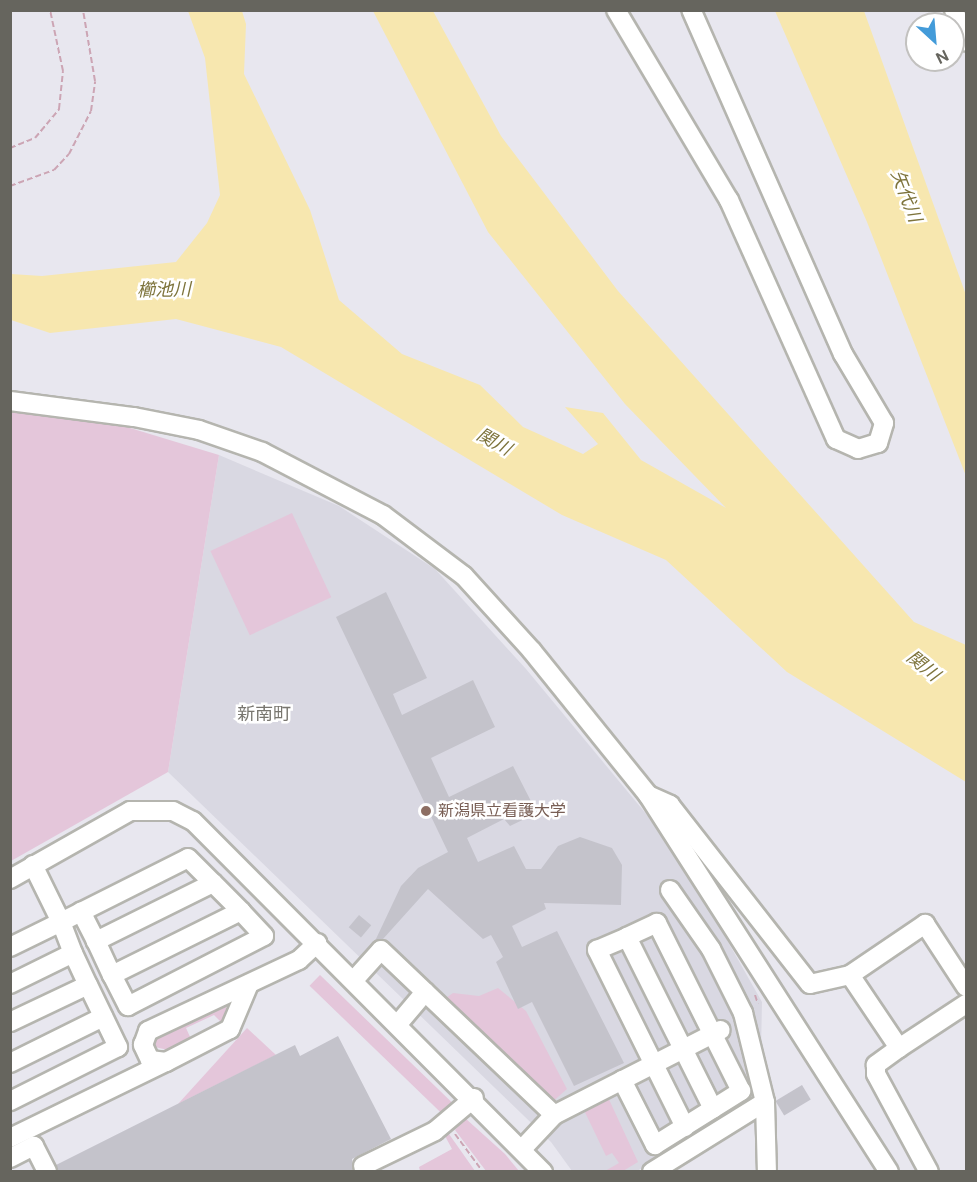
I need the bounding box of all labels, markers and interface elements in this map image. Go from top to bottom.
north arrow [905,12,965,72]
text: N [932,45,952,69]
water label: 矢代川 [886,167,926,225]
water label: 櫛池川 [137,279,191,301]
water label: 関川 [473,424,515,460]
water label: 関川 [902,646,944,686]
district label: 新南町 [237,703,291,725]
place label: 新潟県立看護大学 [438,801,566,821]
marker: 新潟県立看護大学 [419,804,433,818]

